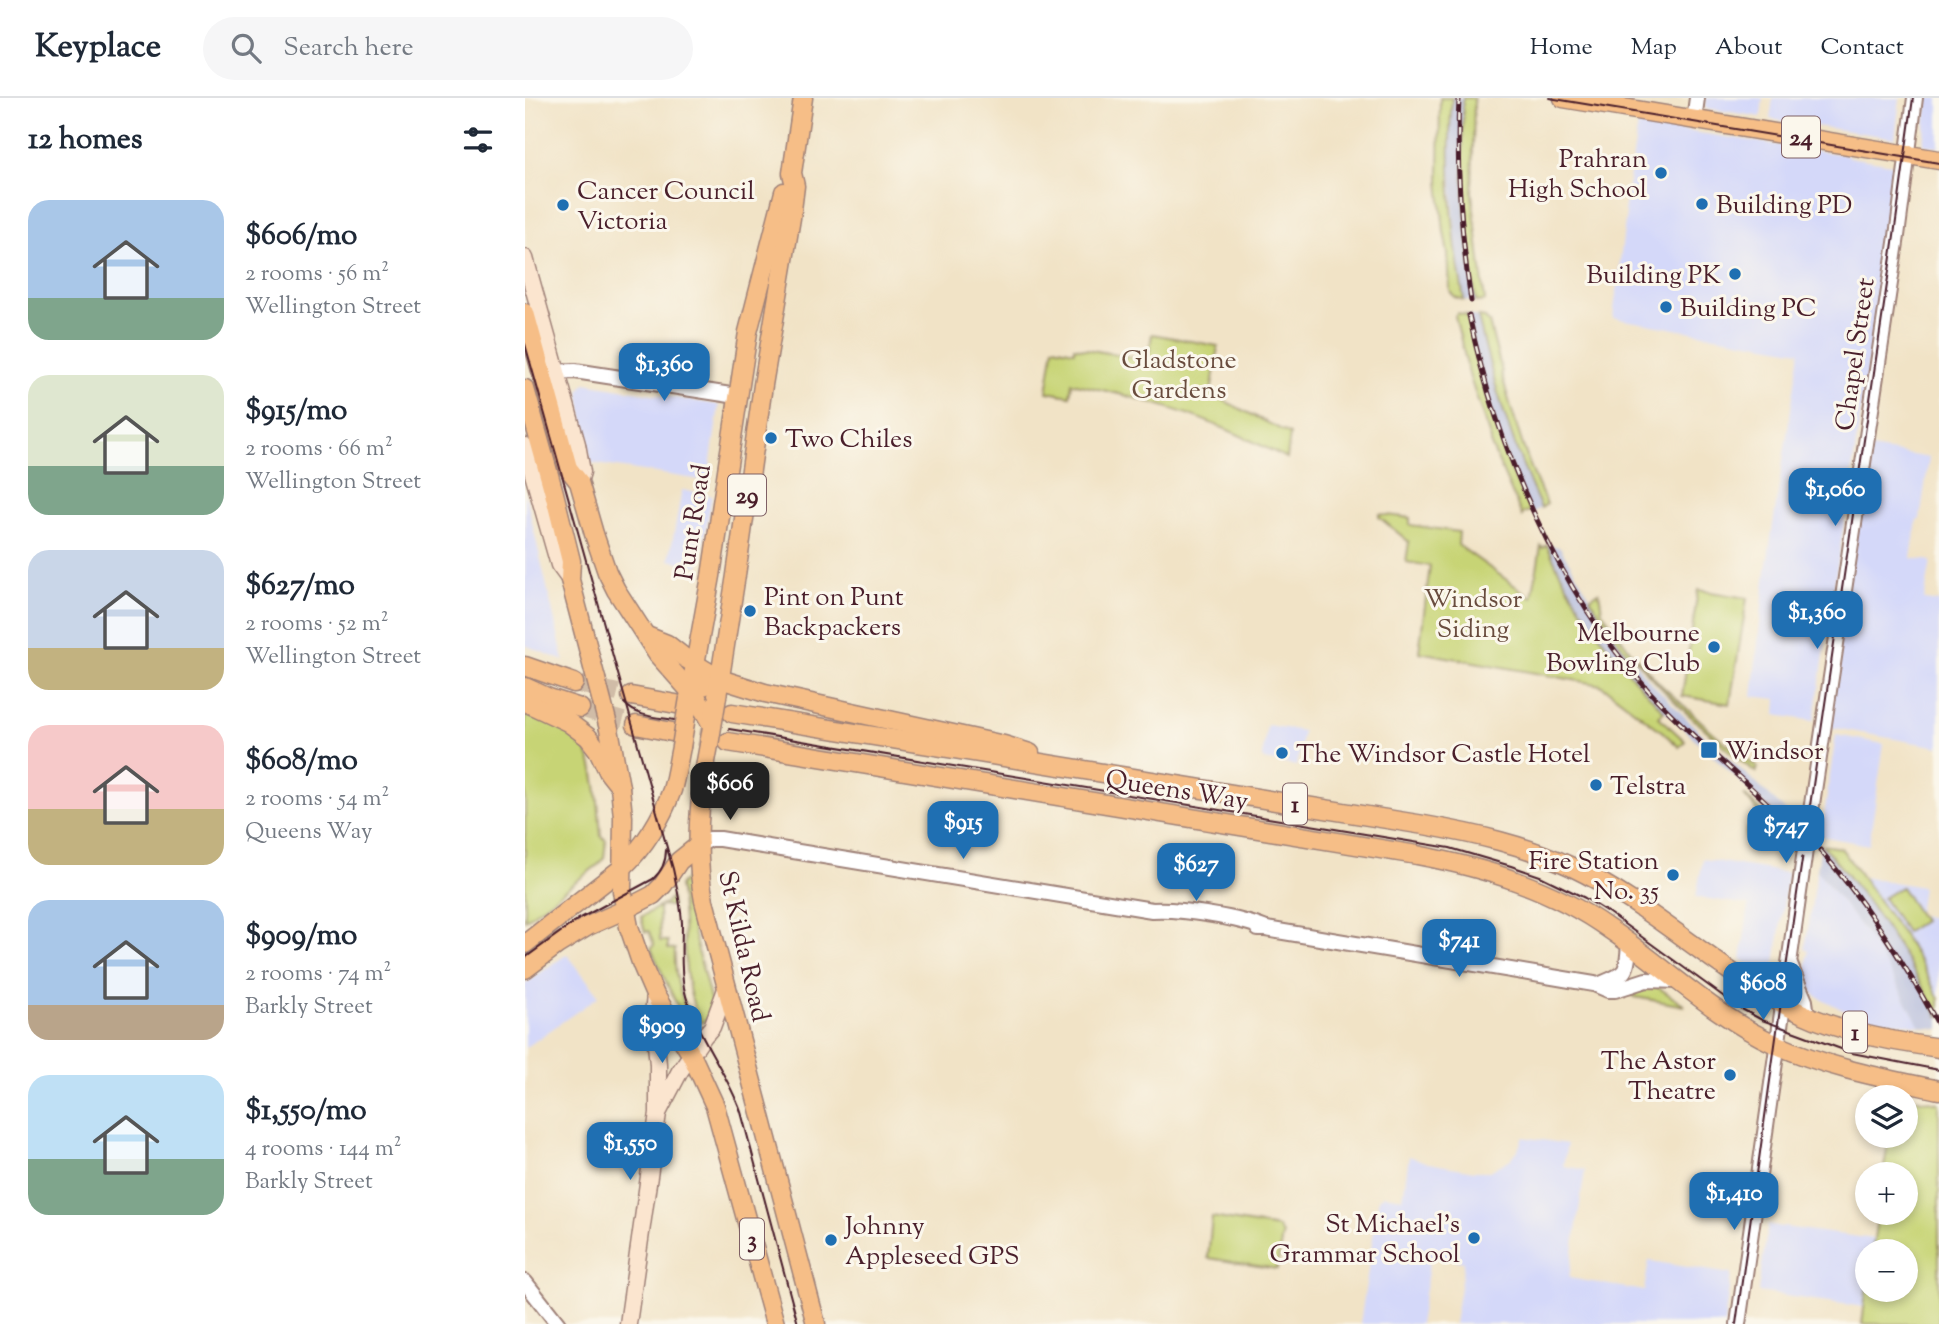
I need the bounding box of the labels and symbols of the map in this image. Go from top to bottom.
road number: 24 [1782,116,1820,158]
place label: Prahran High School [1508,142,1647,209]
marker: Prahran High School [1653,165,1669,181]
place label: Cancer Council Victoria [577,174,755,241]
place label: Building PD [1716,188,1852,225]
marker: Building PD [1694,196,1710,212]
marker: Cancer Council Victoria [555,197,571,213]
place label: Building PK [1586,258,1721,295]
marker: Building PK [1727,266,1743,282]
street label: Chapel Street [1827,275,1886,433]
place label: Building PC [1680,291,1817,328]
marker: Building PC [1658,299,1674,315]
park label: Gladstone Gardens [1121,343,1237,410]
pin: $1,360 [607,344,721,403]
place label: Two Chiles [785,422,912,459]
marker: Two Chiles [763,430,779,446]
street label: Punt Road [667,461,722,583]
pin: $1,060 [1778,468,1892,528]
road number: 29 [728,474,766,516]
place label: Pint on Punt Backpackers [764,580,904,647]
park label: Windsor Siding [1424,582,1523,649]
pin: $1,360 [1760,592,1874,651]
marker: Pint on Punt Backpackers [742,603,758,619]
place label: Melbourne Bowling Club [1546,616,1700,683]
marker: Melbourne Bowling Club [1706,639,1722,655]
place label: Windsor [1725,734,1824,771]
place label: The Windsor Castle Hotel [1296,737,1590,774]
marker: Windsor [1699,740,1719,760]
marker: The Windsor Castle Hotel [1274,745,1290,761]
pin: $606 [689,762,771,822]
street label: Queens Way [1103,762,1251,821]
place label: Telstra [1610,769,1686,806]
marker: Telstra [1588,777,1604,793]
road number: 1 [1283,784,1307,824]
pin: $915 [922,802,1004,861]
pin: $747 [1745,806,1827,865]
pin: $627 [1155,844,1237,903]
place label: Fire Station No. 35 [1528,844,1659,911]
street label: St Kilda Road [707,867,778,1026]
marker: Fire Station No. 35 [1665,867,1681,883]
pin: $741 [1418,920,1500,979]
pin: $608 [1722,962,1804,1022]
pin: $909 [621,1006,703,1065]
road number: 1 [1843,1012,1867,1052]
place label: The Astor Theatre [1601,1044,1716,1111]
marker: The Astor Theatre [1722,1067,1738,1083]
pin: $1,550 [573,1122,687,1182]
pin: $1,410 [1677,1172,1791,1232]
place label: St Michael's Grammar School [1269,1207,1460,1274]
place label: Johnny Appleseed GPS [843,1209,1020,1276]
road number: 3 [740,1218,764,1260]
marker: St Michael's Grammar School [1466,1230,1482,1246]
marker: Johnny Appleseed GPS [823,1232,839,1248]

